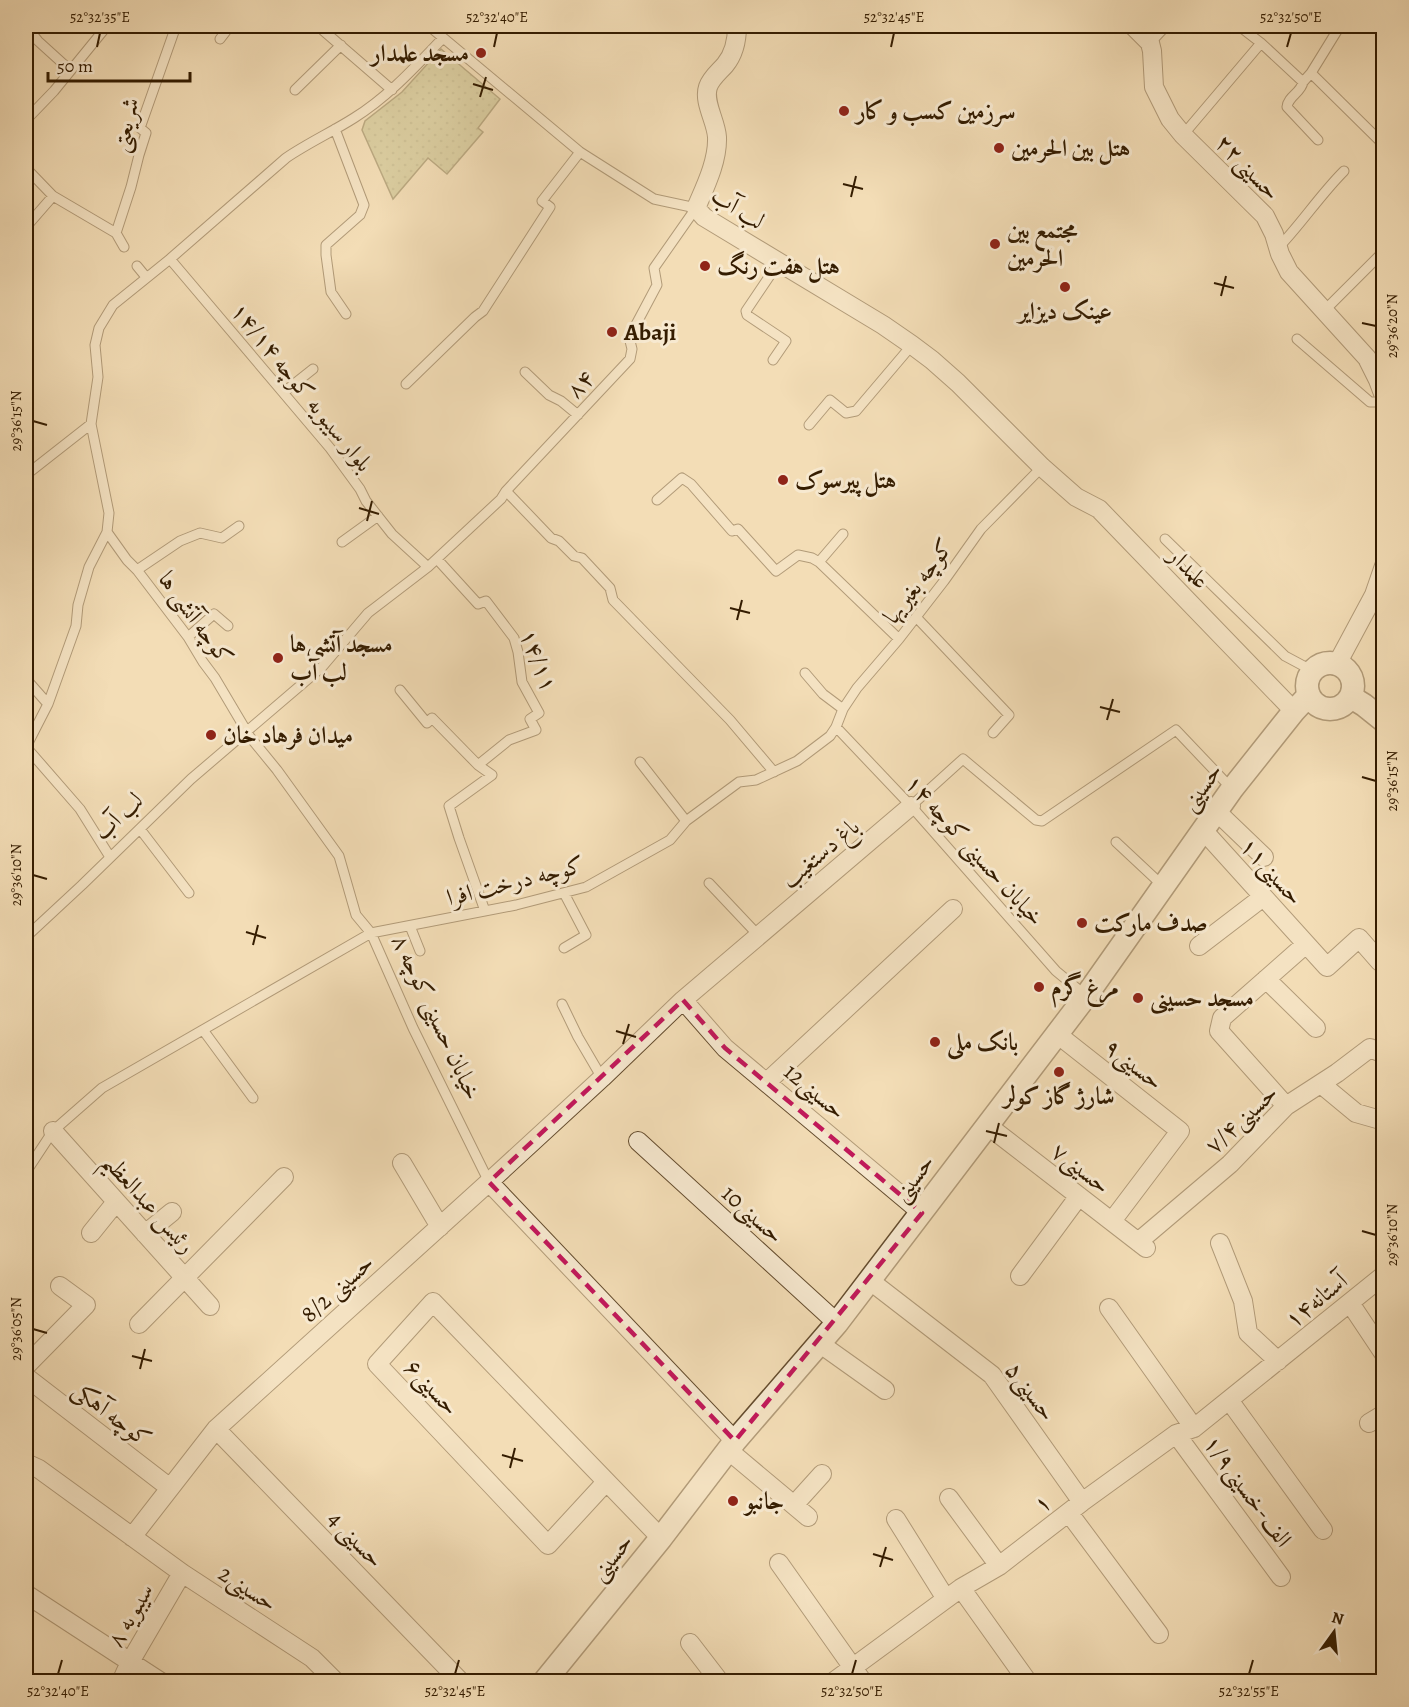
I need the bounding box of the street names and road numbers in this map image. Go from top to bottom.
street label: شریعتی [104,95,147,156]
street label: حسینی۲۲ [1208,127,1288,208]
street label: لب آب [705,179,771,237]
street label: بلوار سیبویه کوچه ۱۴/۱۴ [223,296,380,479]
street label: ۸۴ [559,363,601,405]
street label: کوچه بغیریها [875,532,961,631]
street label: علمدار [1160,539,1217,596]
street label: کوچه آتشی ها [150,565,241,672]
street label: ۱۴/۱۱ [513,624,565,696]
street label: حسینی [1173,756,1230,818]
street label: خیابان حسینی کوچه ۱۴ [898,767,1052,933]
street label: لب آب [86,784,150,848]
street label: باغ دستغیب [774,811,869,898]
street label: حسینی۱۱ [1232,830,1311,912]
street label: کوچه درخت افرا [443,849,587,914]
street label: خیابان حسینی کوچه ۸ [384,929,489,1106]
street label: حسینی۹ [1097,1031,1170,1098]
street label: حسینی12 [776,1056,853,1127]
street label: حسینی۷/۴ [1198,1077,1285,1162]
street label: حسینی۷ [1044,1135,1117,1202]
street label: رئیس عبدالعظیم [89,1146,203,1266]
street label: حسینی [884,1147,942,1209]
street label: حسینی10 [714,1177,791,1251]
street label: 8/2 حسینی [293,1247,381,1330]
street label: آستانه۱۴ [1278,1263,1356,1335]
street label: حسینی۶ [397,1352,466,1423]
street label: حسینی۵ [997,1355,1064,1428]
street label: کوچه آهکی [65,1374,158,1455]
street label: الف-خسینی۱/۹ [1196,1428,1300,1554]
street label: ۱ [1027,1486,1057,1520]
street label: حسینی 4 [320,1503,391,1575]
street label: حسینی [582,1526,641,1588]
street label: حسینی2 [212,1557,284,1620]
street label: سیبویه ۸ [99,1577,161,1653]

